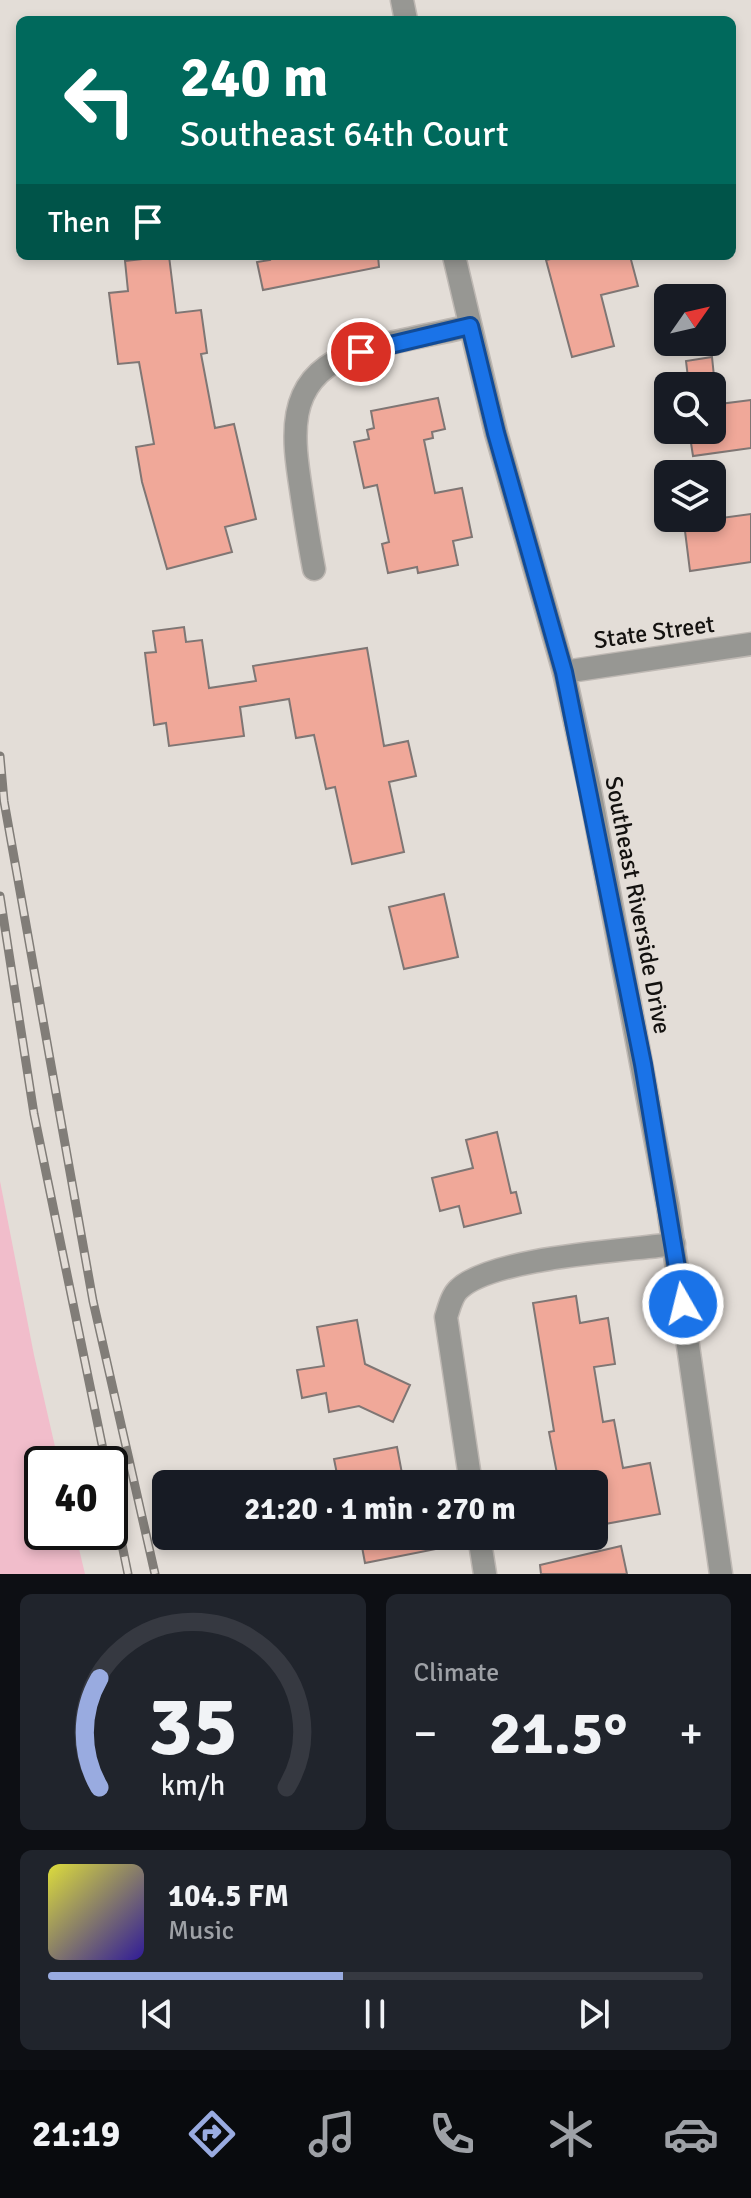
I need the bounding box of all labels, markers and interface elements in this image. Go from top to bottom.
text: 240 m [180,43,328,112]
icon: left [48,48,152,152]
text: Southeast 64th Court [180,112,509,157]
icon: arrive [126,200,170,244]
text: Then [48,204,110,241]
north arrow [654,284,726,356]
map controls [654,284,726,532]
pin [327,318,395,386]
icon: arrive [339,330,383,374]
button: search [654,372,726,444]
button: layers [654,460,726,532]
street label: State Street [592,609,716,655]
street label: Southeast Riverside Drive [598,774,678,1036]
position arrow [641,1262,725,1346]
speed limit sign: 40 [24,1446,128,1550]
text: 21:20 · 1 min · 270 m [244,1491,516,1528]
text: Climate [414,1657,499,1689]
text: 35 [148,1676,238,1778]
text: 21.5° [489,1697,627,1771]
text: − [414,1707,437,1761]
text: + [679,1707,703,1761]
text: km/h [160,1768,225,1803]
text: 104.5 FM [168,1878,289,1915]
text: Music [168,1915,234,1947]
icon: previous [135,1992,179,2036]
icon: pause [353,1992,397,2036]
icon: next [572,1992,616,2036]
icon: directions [184,2106,240,2162]
icon: music [304,2106,360,2162]
icon: phone [424,2106,480,2162]
icon: climate [543,2106,599,2162]
icon: car [663,2106,719,2162]
text: 21:19 [32,2112,120,2157]

